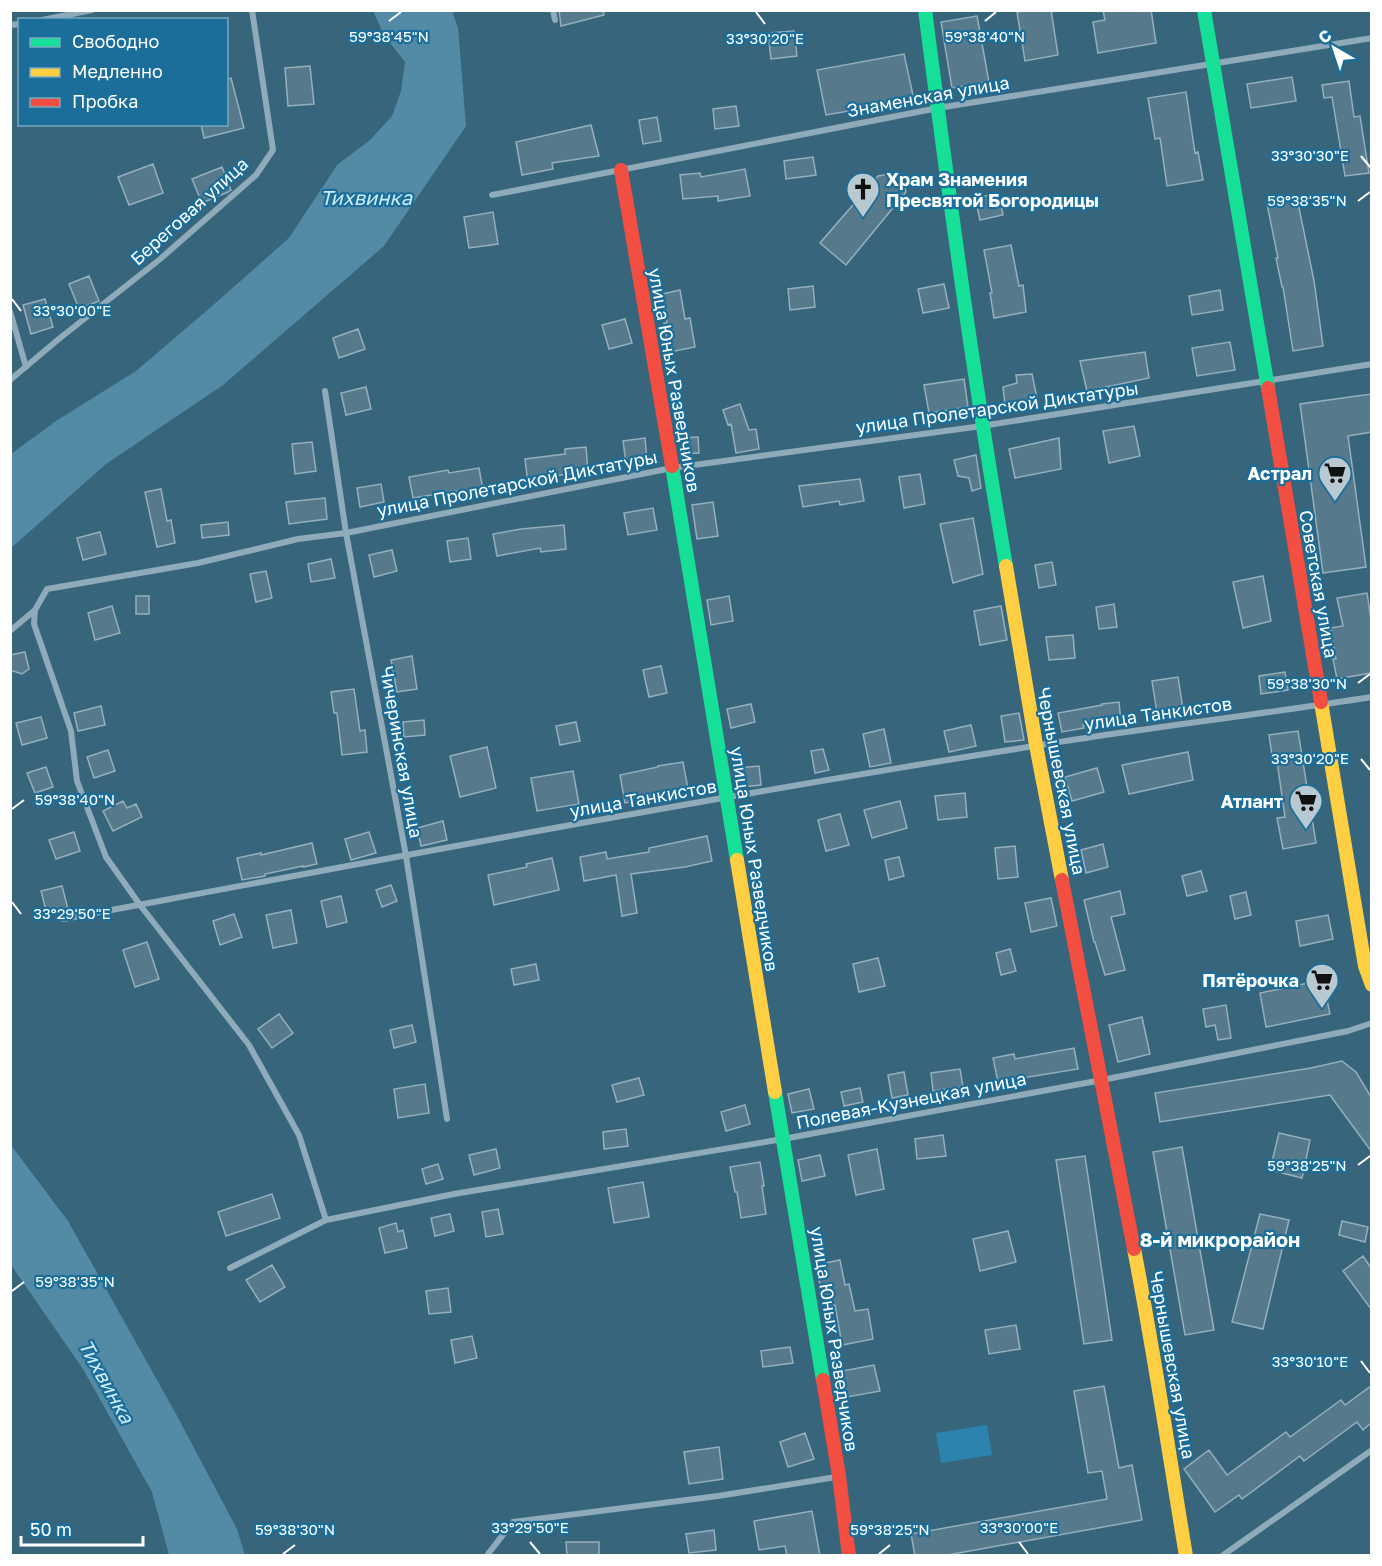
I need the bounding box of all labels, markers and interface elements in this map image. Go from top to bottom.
legend [18,18,228,126]
north arrow [1304,18,1364,78]
text: С [1314,25,1335,48]
text: 59°38'45"N [349,27,429,45]
text: 59°38'40"N [945,27,1025,45]
text: 33°30'20"E [726,29,804,47]
text: Свободно [72,30,159,52]
text: Медленно [72,60,163,82]
street label: Знаменская улица [845,71,1011,121]
text: Пробка [72,90,138,112]
text: 33°30'30"E [1271,146,1349,164]
street label: Береговая улица [126,152,252,270]
place label: Храм Знамения Пресвятой Богородицы [886,168,1099,211]
church icon: Храм Знамения Пресвятой Богородицы [845,171,881,218]
water label: Тихвинка [320,185,413,209]
text: 59°38'35"N [1267,191,1347,209]
street label: улица Юных Разведчиков [644,266,706,494]
text: 33°30'00"E [33,301,111,319]
street label: улица Пролетарской Диктатуры [854,376,1140,438]
street label: улица Пролетарской Диктатуры [375,445,659,521]
supermarket icon: Астрал [1317,455,1353,502]
place label: Астрал [1247,462,1312,484]
street label: Советская улица [1295,508,1343,660]
street label: Чичеринская улица [376,664,428,840]
text: 59°38'30"N [1267,674,1347,692]
street label: Чернышевская улица [1033,685,1091,877]
street label: улица Танкистов [1083,692,1233,734]
street label: улица Юных Разведчиков [726,745,784,973]
text: 33°30'20"E [1271,749,1349,767]
street label: улица Танкистов [568,774,718,822]
supermarket icon: Атлант [1288,783,1324,830]
text: 59°38'40"N [35,790,115,808]
place label: Атлант [1221,790,1283,812]
text: 33°29'50"E [33,904,111,922]
supermarket icon: Пятёрочка [1304,962,1340,1009]
place label: Пятёрочка [1202,969,1299,991]
street label: Полевая-Кузнецкая улица [794,1067,1028,1133]
text: 59°38'25"N [1267,1156,1347,1174]
street label: улица Юных Разведчиков [806,1225,864,1453]
district label: 8-й микрорайон [1140,1227,1300,1251]
street label: Чернышевская улица [1146,1269,1200,1461]
text: 59°38'35"N [35,1272,115,1290]
water label: Тихвинка [74,1335,140,1428]
text: 33°30'10"E [1272,1352,1348,1370]
scale bar [21,1509,142,1547]
text: 50 m [30,1518,72,1540]
text: 33°29'50"E [491,1518,569,1536]
text: 33°30'00"E [980,1518,1058,1536]
text: 59°38'30"N [255,1520,335,1538]
text: 59°38'25"N [850,1520,930,1538]

